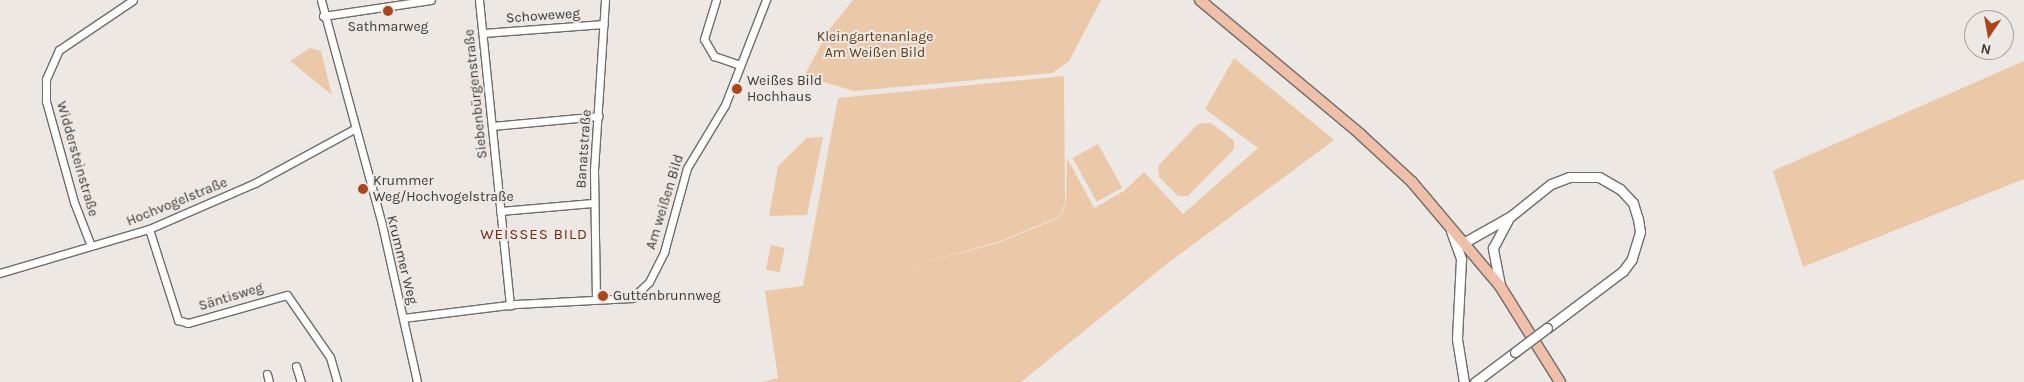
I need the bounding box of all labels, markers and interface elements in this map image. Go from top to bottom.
marker: Sathmarweg [382,5,394,17]
street label: Schoweweg [505,5,581,27]
north arrow [1964,10,2014,60]
place label: Sathmarweg [348,19,428,35]
street label: Siebenbürgenstraße [461,28,491,160]
park label: Kleingartenanlage Am Weißen Bild [817,29,933,62]
text: N [1979,40,1993,59]
place label: Weißes Bild Hochhaus [747,73,822,105]
marker: Weißes Bild Hochhaus [731,83,743,95]
street label: Widdersteinstraße [53,99,101,219]
street label: Banatstraße [573,109,595,189]
street label: Am weißen Bild [643,152,687,252]
place label: Krummer Weg/Hochvogelstraße [373,173,514,206]
street label: Hochvogelstraße [124,174,230,230]
marker: Krummer Weg/Hochvogelstraße [357,183,369,195]
street label: Krummer Weg [383,214,421,306]
district label: WEISSES BILD [479,226,589,244]
street label: Säntisweg [197,279,265,315]
place label: Guttenbrunnweg [613,288,721,304]
marker: Guttenbrunnweg [597,290,609,302]

